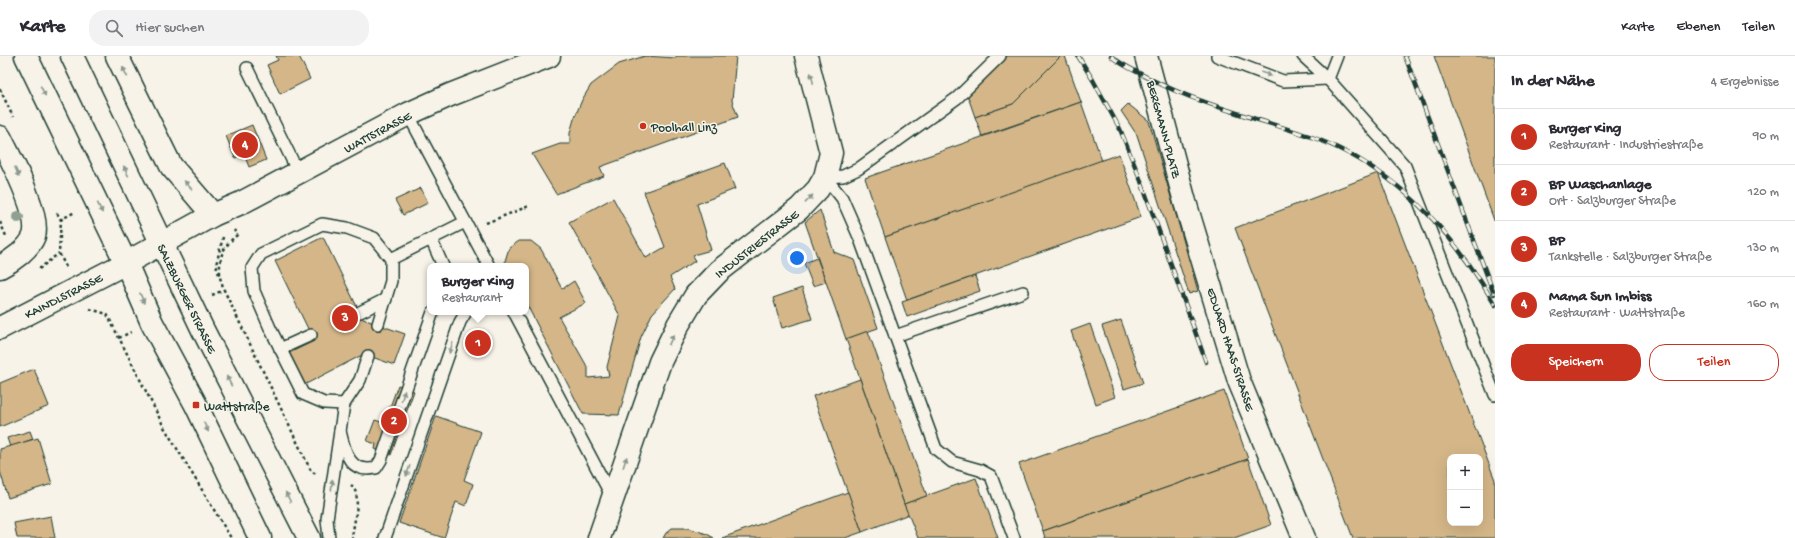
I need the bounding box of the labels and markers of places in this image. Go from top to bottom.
marker: Poolhall Linz [638,121,648,131]
place label: Poolhall Linz [650,121,718,136]
pin: 4 [232,130,258,160]
pin: 3 [332,303,358,333]
pin: 1 [465,328,491,358]
marker: Wattstraße [191,400,201,410]
place label: Wattstraße [204,400,270,415]
pin: 2 [381,406,407,436]

